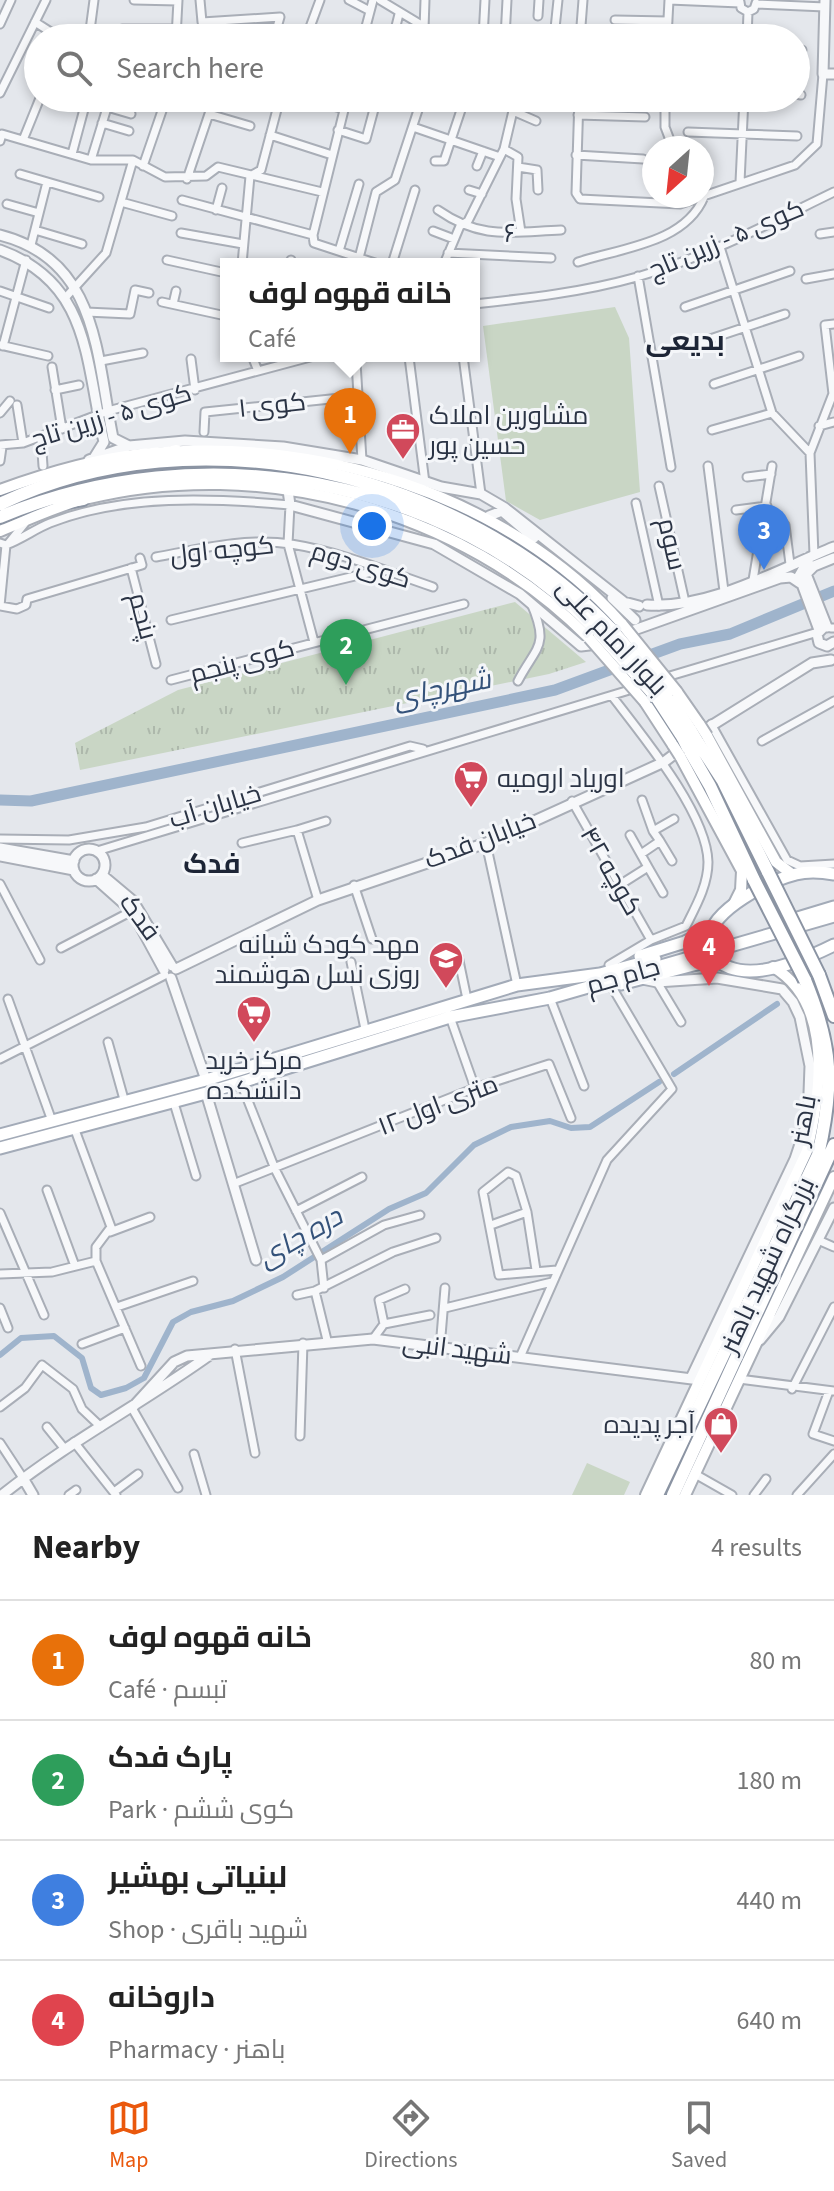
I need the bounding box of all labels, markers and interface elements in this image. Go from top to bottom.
search box [24,24,810,112]
icon: search [52,46,96,90]
text: Search here [116,47,264,90]
north arrow [642,136,714,208]
street label: کوی ۵ - زرین تاج [642,190,810,288]
street label: ۶ [503,214,517,252]
popup [220,258,480,362]
text: خانه قهوه لوف [248,272,452,315]
text: Café [248,320,296,357]
district label: بدیعی [645,321,725,361]
street label: کوی ۵ - زرین تاج [26,374,196,458]
street label: کوی ۱ [236,383,308,427]
pin: 1 [324,388,376,454]
place label: مشاورین املاک حسین پور [427,397,589,464]
office icon: مشاورین املاک حسین پور [384,411,422,461]
pin: 3 [738,504,790,570]
your location [352,506,392,546]
street label: سوم [648,514,696,574]
street label: کوچه اول [168,526,276,574]
street label: کوی دوم [306,532,416,598]
street label: بلوار امام علی [548,570,676,704]
street label: پنجم [119,588,167,644]
pin: 2 [320,619,372,685]
street label: کوی پنجم [185,629,299,693]
water label: شهرچای [389,659,495,719]
supermarket icon: اوریاد ارومیه [452,759,490,809]
place label: اوریاد ارومیه [497,760,625,797]
street label: خیابان آب [164,775,266,837]
street label: خیابان فدک [419,802,541,878]
street label: کوچه ۴۲ [571,820,651,922]
district label: فدک [183,844,241,884]
street label: فدک [110,886,170,948]
pin: 4 [683,920,735,986]
place label: مهد کودک شبانه روزی نسل هوشمند [215,926,420,993]
school or university icon: مهد کودک شبانه روزی نسل هوشمند [427,940,465,990]
street label: جام جم [582,948,664,1004]
supermarket icon: مرکز خرید دانشکده [235,994,273,1044]
place label: مرکز خرید دانشکده [206,1042,302,1109]
street label: ۱۲ متری اول [373,1065,503,1145]
street label: باهنر [780,1092,826,1150]
street label: بزرگراه شهید باهنر [709,1171,824,1361]
water label: دره چای [250,1196,351,1277]
street label: شهید انبی [400,1324,514,1374]
shop icon: آجر پدیده [702,1405,740,1455]
place label: آجر پدیده [604,1406,695,1443]
text: Nearby [32,1523,140,1572]
text: 4 results [711,1529,802,1566]
text: خانه قهوه لوف [108,1616,312,1659]
text: 1 [51,1642,65,1679]
text: 80 m [749,1642,802,1679]
text: Café · تبسم [108,1671,227,1708]
text: پارک فدک [108,1736,232,1779]
text: 2 [51,1762,65,1799]
text: 180 m [736,1762,802,1799]
text: Park · کوی ششم [108,1791,294,1828]
text: لبنیاتی بهشیر [108,1856,287,1899]
text: 3 [51,1882,65,1919]
text: 440 m [736,1882,802,1919]
text: Shop · شهید باقری [108,1911,308,1948]
text: داروخانه [108,1976,215,2019]
text: 4 [51,2002,65,2039]
text: 640 m [736,2002,802,2039]
text: Pharmacy · باهنر [108,2031,285,2068]
tab: Map [107,2096,151,2176]
tab: Directions [364,2096,457,2176]
tab: Saved [671,2096,727,2176]

